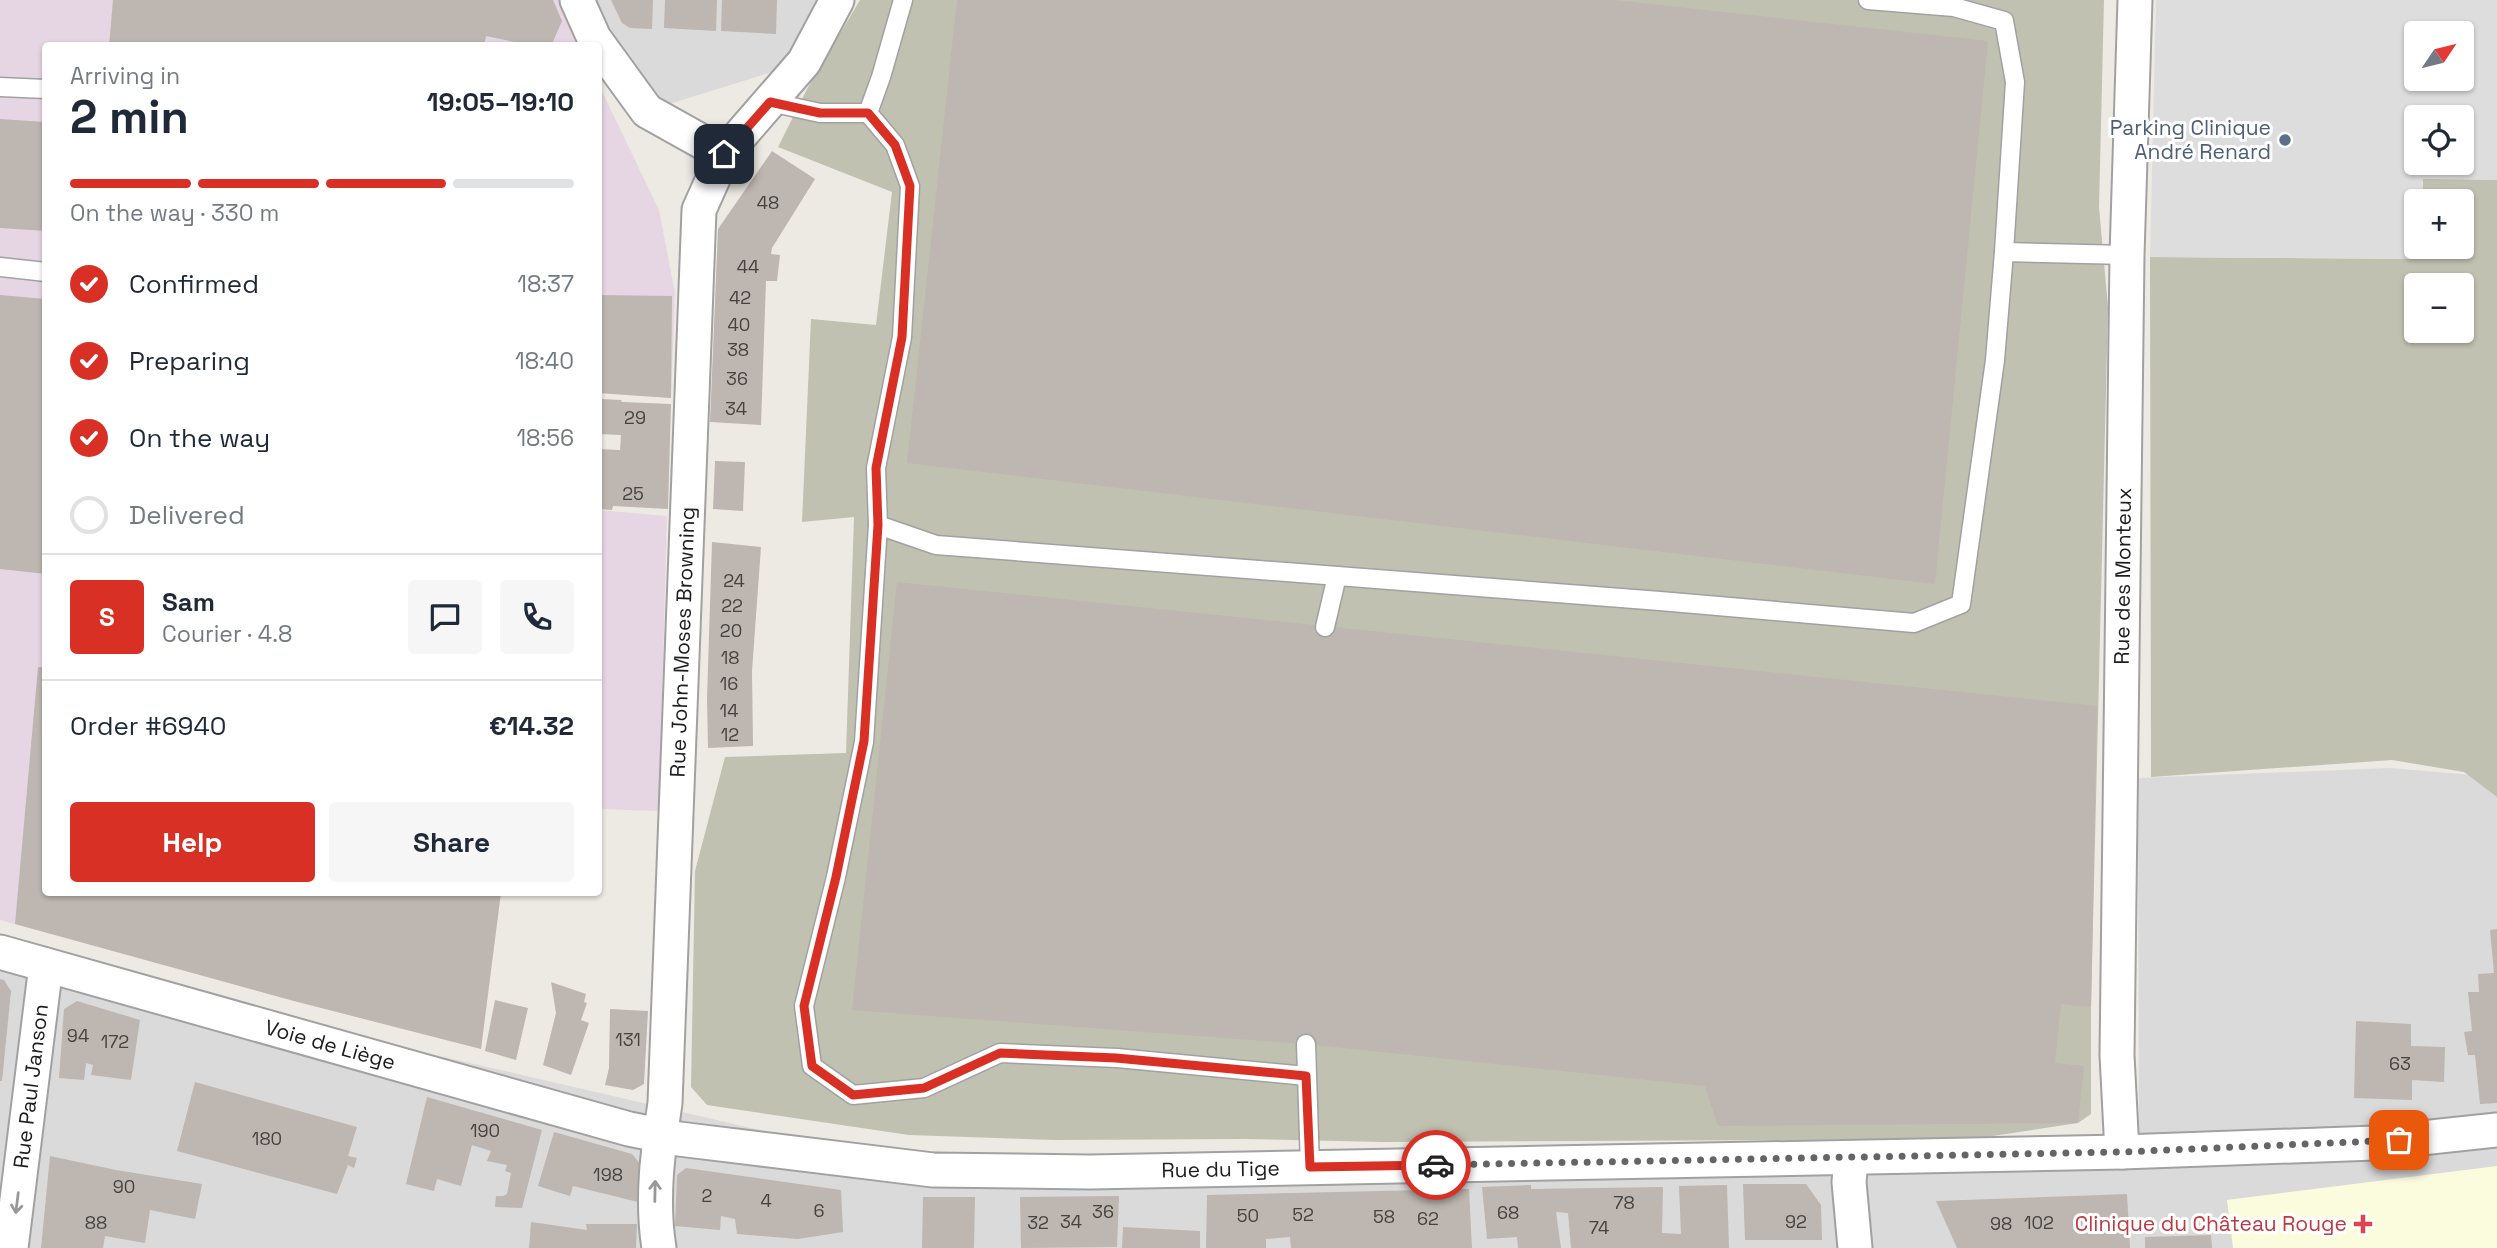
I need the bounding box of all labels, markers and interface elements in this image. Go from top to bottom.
north arrow [2404,21,2474,91]
map controls [2404,21,2474,343]
text: Arriving in [70,61,180,91]
text: 19:05–19:10 [427,85,574,119]
text: 2 min [70,88,189,146]
button: locate [2404,105,2474,175]
place label: Parking Clinique André Renard [2110,114,2271,165]
pin [694,124,754,184]
marker: Parking Clinique André Renard [2277,132,2293,148]
icon: home [705,135,743,173]
button: + [2404,189,2474,259]
house number: 48 [757,191,779,214]
text: On the way · 330 m [70,198,279,228]
house number: 44 [737,255,759,278]
icon: check [70,265,108,303]
text: Confirmed [129,267,259,301]
text: 18:37 [517,269,574,299]
button: − [2404,273,2474,343]
house number: 42 [729,286,751,309]
house number: 40 [728,313,750,336]
house number: 38 [727,338,749,361]
icon: check [70,342,108,380]
text: Preparing [129,344,250,378]
text: 18:40 [515,346,574,376]
house number: 36 [726,367,748,390]
house number: 34 [725,397,747,420]
house number: 29 [624,406,646,429]
icon: check [70,419,108,457]
text: On the way [129,421,270,455]
text: 18:56 [516,423,574,453]
house number: 25 [622,482,644,505]
street label: Rue des Monteux [2108,487,2137,665]
text: Delivered [129,498,245,532]
street label: Rue John-Moses Browning [663,506,701,778]
house number: 24 [723,569,745,592]
button: chat [408,580,482,654]
button: phone [500,580,574,654]
text: Sam [162,585,215,619]
house number: 22 [721,594,743,617]
text: S [99,600,115,634]
text: Courier · 4.8 [162,619,292,649]
house number: 20 [720,619,742,642]
house number: 18 [721,646,739,669]
house number: 16 [720,672,738,695]
house number: 14 [720,699,738,722]
text: Order #6940 [70,709,226,743]
text: €14.32 [489,709,574,743]
house number: 12 [721,723,739,746]
button: Help [70,802,315,882]
button: Share [329,802,574,882]
street label: Rue Paul Janson [7,1002,54,1170]
street label: Voie de Liège [262,1013,399,1076]
house number: 94 [67,1024,89,1047]
house number: 131 [615,1028,641,1051]
house number: 172 [101,1030,129,1053]
house number: 63 [2389,1052,2411,1075]
pin [2369,1110,2429,1170]
house number: 190 [470,1119,500,1142]
icon: bag [2380,1121,2418,1159]
house number: 180 [252,1127,282,1150]
courier [1401,1130,1471,1200]
icon: car [1417,1146,1455,1184]
street label: Rue du Tige [1161,1154,1280,1184]
house number: 198 [593,1163,623,1186]
house number: 90 [113,1175,135,1198]
one-way arrow [648,1180,662,1203]
house number: 2 [702,1184,712,1207]
house number: 4 [760,1189,772,1212]
one-way arrow [10,1191,23,1214]
house number: 78 [1613,1191,1635,1214]
house number: 6 [813,1199,825,1222]
house number: 36 [1092,1200,1114,1223]
house number: 68 [1497,1201,1519,1224]
house number: 52 [1292,1203,1314,1226]
house number: 50 [1237,1204,1259,1227]
house number: 58 [1373,1205,1395,1228]
house number: 62 [1417,1207,1439,1230]
house number: 34 [1060,1210,1082,1233]
house number: 92 [1785,1210,1807,1233]
place label: Clinique du Château Rouge [2075,1210,2347,1237]
house number: 88 [85,1211,107,1234]
house number: 32 [1027,1211,1049,1234]
house number: 102 [2024,1211,2054,1234]
house number: 98 [1990,1212,2012,1235]
marker: Clinique du Château Rouge [2353,1214,2373,1234]
house number: 74 [1589,1216,1609,1239]

